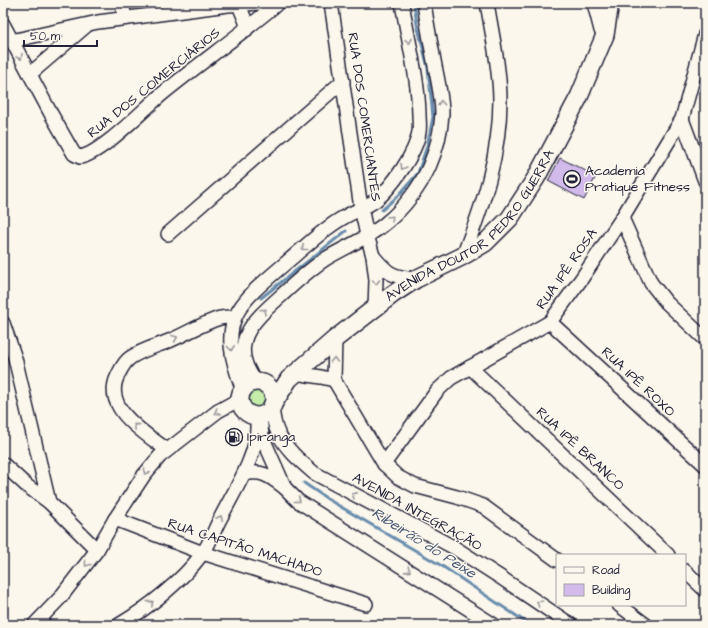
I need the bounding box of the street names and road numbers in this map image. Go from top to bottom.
street label: RUA DOS COMERCIÁRIOS [83,23,225,143]
street label: RUA DOS COMERCIANTES [342,31,386,203]
street label: AVENIDA DOUTOR PEDRO GUERRA [381,146,559,306]
street label: RUA IPÊ ROSA [532,224,602,314]
street label: RUA IPÊ ROXO [597,342,679,422]
street label: RUA IPÊ BRANCO [531,403,629,495]
street label: AVENIDA INTEGRAÇÃO [349,468,485,556]
street label: RUA CAPITÃO MACHADO [165,514,325,582]

